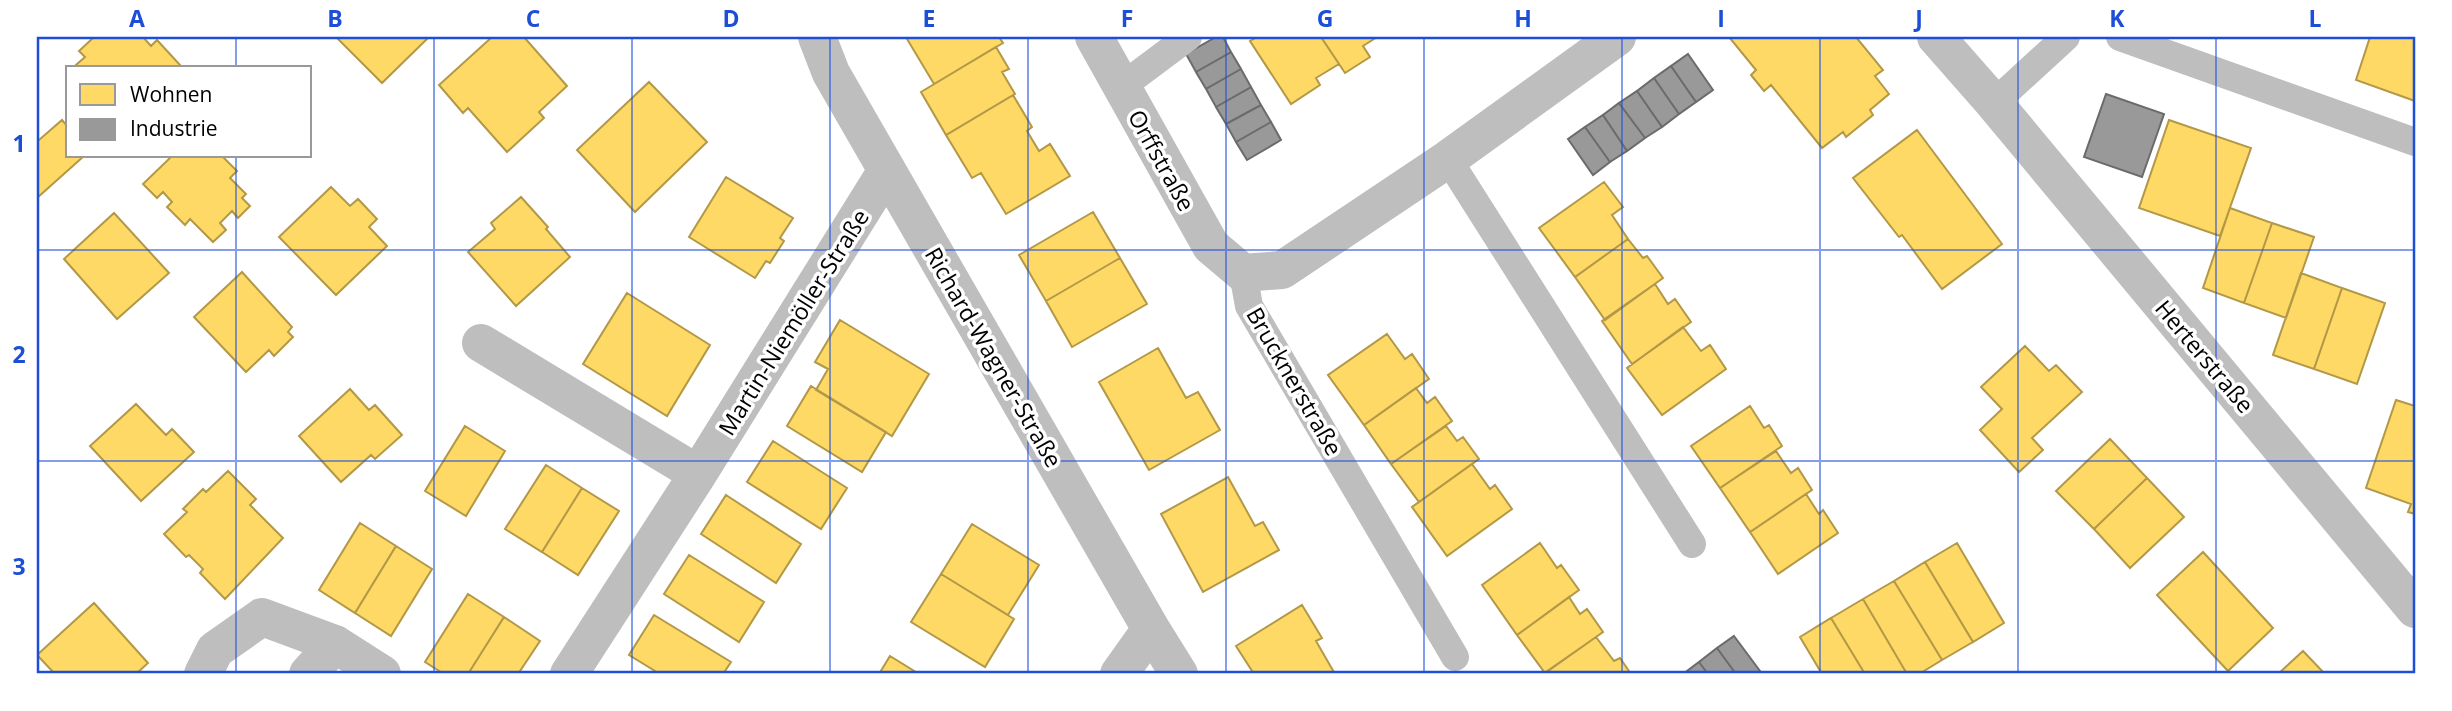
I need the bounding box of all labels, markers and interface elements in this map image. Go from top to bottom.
text: A [129,2,145,34]
text: B [327,2,343,34]
text: C [526,2,540,34]
text: D [722,2,740,34]
text: E [923,2,935,34]
text: F [1121,2,1133,34]
text: G [1317,2,1333,34]
text: H [1514,2,1532,34]
text: I [1717,2,1725,34]
text: J [1913,2,1923,34]
text: K [2109,2,2125,34]
text: L [2309,2,2322,34]
legend [66,66,312,158]
text: Wohnen [130,80,212,108]
street label: Orffstraße [1121,104,1203,216]
text: Industrie [130,114,218,142]
text: 1 [12,127,26,159]
street label: Martin-Niemöller-Straße [710,203,876,441]
street label: Richard-Wagner-Straße [918,241,1070,473]
street label: Herterstraße [2148,293,2262,419]
street label: Brucknerstraße [1240,301,1350,461]
text: 2 [12,338,26,370]
text: 3 [12,550,26,582]

